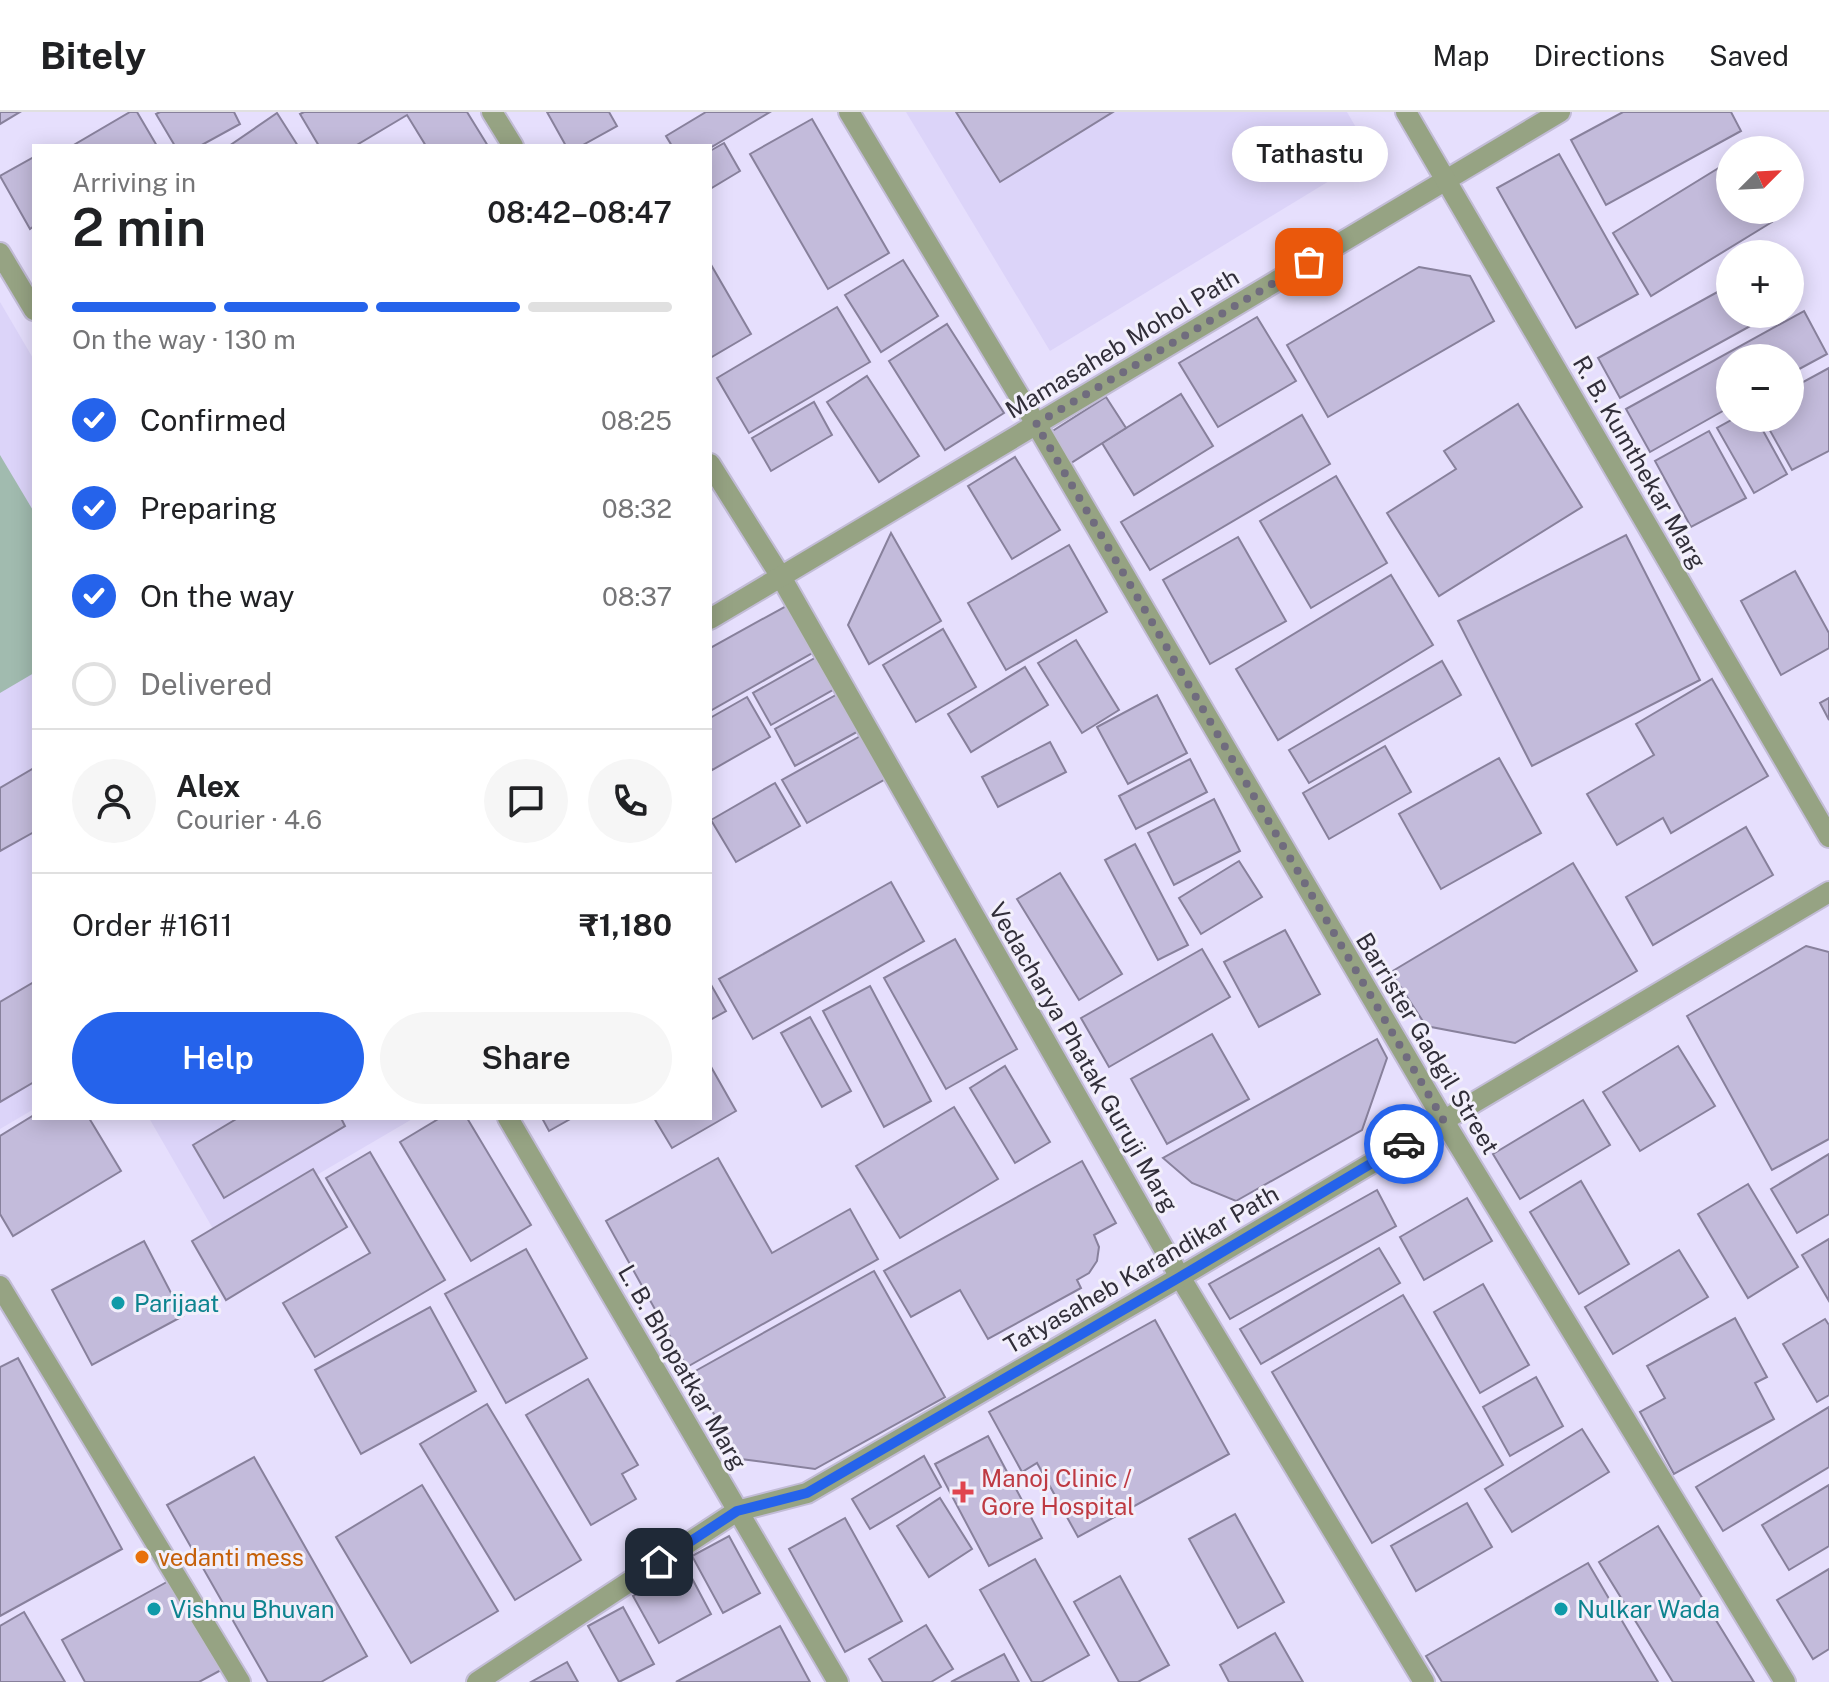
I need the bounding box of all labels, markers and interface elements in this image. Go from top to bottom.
text: Bitely [40,33,146,78]
text: Map [1433,39,1489,72]
text: Directions [1533,39,1665,72]
text: Saved [1709,39,1789,72]
callout: Tathastu [1231,126,1387,182]
north arrow [1716,136,1804,224]
map controls [1716,136,1804,432]
text: Tathastu [1256,138,1364,169]
text: Arriving in [72,167,196,198]
text: 08:42–08:47 [487,194,672,230]
text: 2 min [72,197,206,258]
pin [1275,228,1343,296]
icon: bag [1287,240,1331,284]
button: + [1716,240,1804,328]
street label: Mamasaheb Mohol Path [1000,262,1244,424]
text: On the way · 130 m [72,324,296,355]
button: − [1716,344,1804,432]
street label: R. B. Kumthekar Marg [1568,351,1712,573]
icon: check [72,398,116,442]
text: Confirmed [140,402,286,438]
text: 08:25 [601,405,672,436]
icon: check [72,486,116,530]
text: Preparing [140,490,277,526]
text: 08:32 [602,493,672,524]
icon: check [72,574,116,618]
text: On the way [140,578,294,614]
text: 08:37 [602,581,672,612]
text: Delivered [140,666,272,702]
button: person [72,759,156,843]
button: chat [484,759,568,843]
button: phone [588,759,672,843]
text: Alex [176,768,240,804]
text: Courier · 4.6 [176,804,322,835]
street label: Vedacharya Phatak Guruji Marg [984,897,1184,1217]
text: Order #1611 [72,907,233,943]
text: ₹1,180 [579,907,672,943]
street label: Barrister Gadgil Street [1351,927,1505,1159]
button: Help [72,1012,364,1104]
button: Share [380,1012,672,1104]
courier [1364,1104,1444,1184]
icon: car [1382,1122,1426,1166]
street label: Tatyasaheb Karandikar Path [999,1179,1283,1359]
street label: L. B. Bhopatkar Marg [613,1260,753,1474]
place label: Parijaat [134,1289,219,1317]
marker: Parijaat [109,1294,127,1312]
place label: Manoj Clinic / Gore Hospital [981,1464,1135,1520]
marker: Manoj Clinic / Gore Hospital [952,1481,974,1503]
pin [625,1528,693,1596]
icon: home [637,1540,681,1584]
place label: vedanti mess [158,1543,304,1571]
marker: vedanti mess [133,1548,151,1566]
place label: Vishnu Bhuvan [170,1595,334,1623]
place label: Nulkar Wada [1577,1595,1720,1623]
marker: Vishnu Bhuvan [145,1600,163,1618]
marker: Nulkar Wada [1552,1600,1570,1618]

